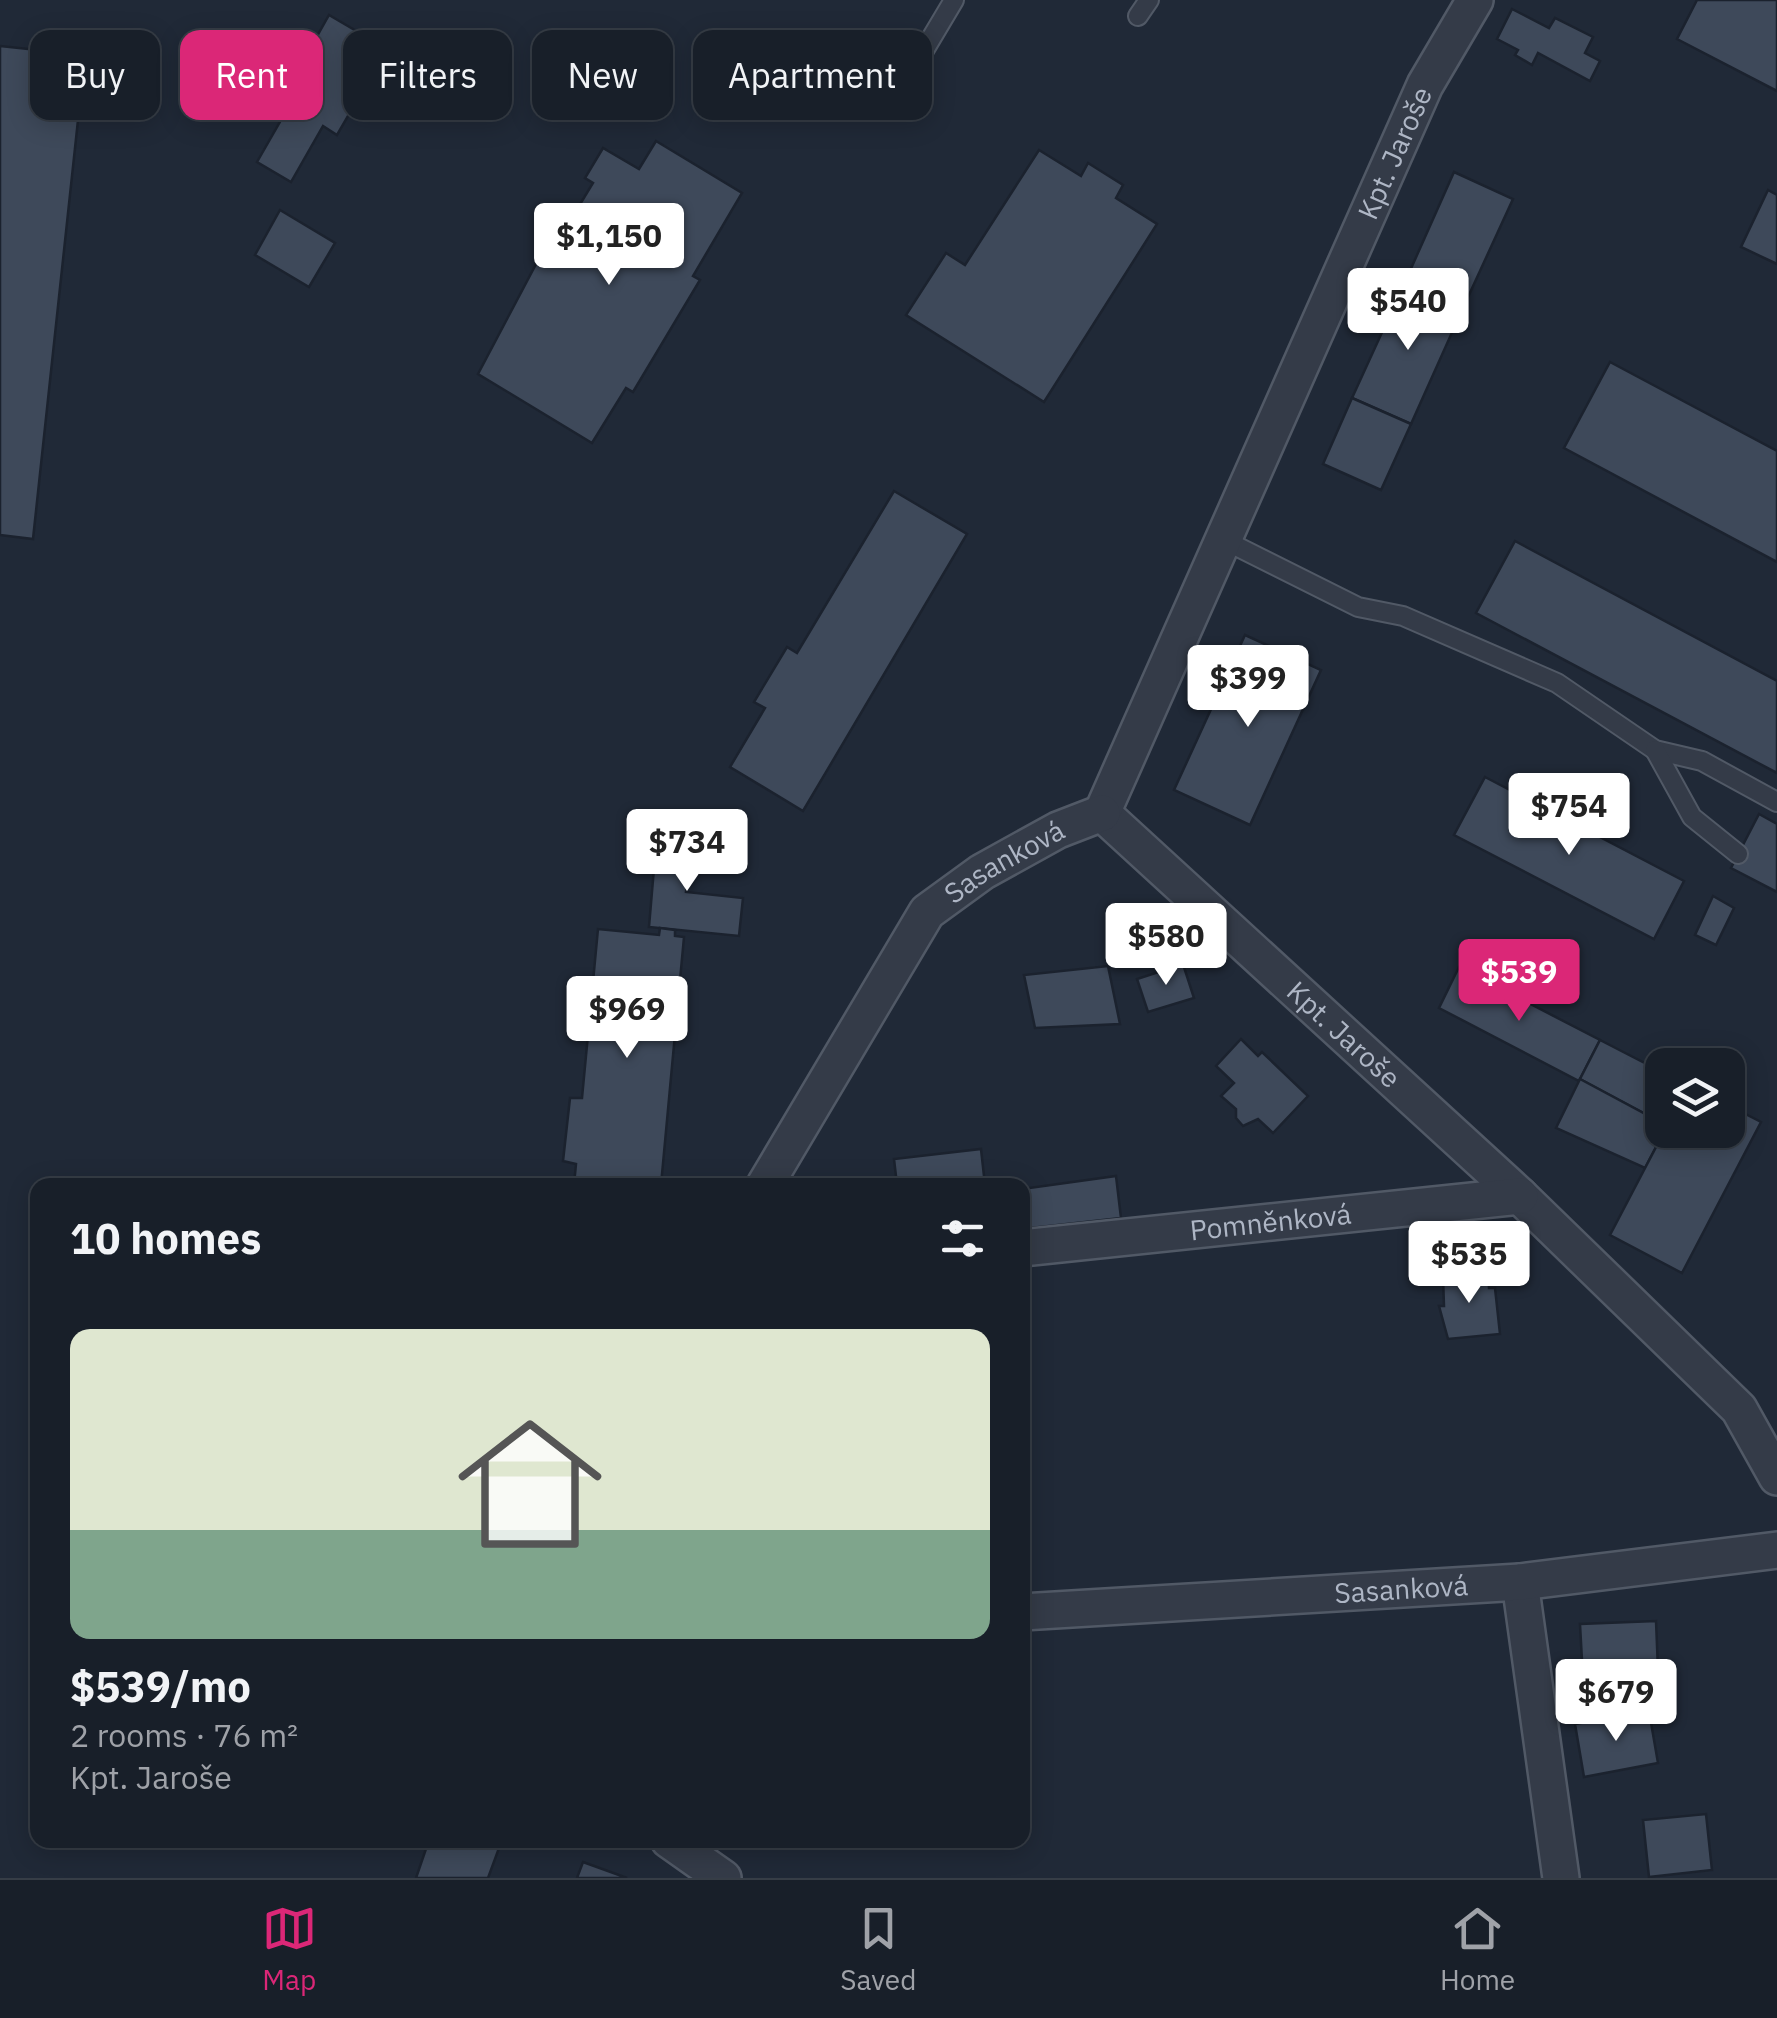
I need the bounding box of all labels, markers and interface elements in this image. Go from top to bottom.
chip: Buy [30,30,160,120]
chip: Rent [180,30,323,120]
chip: Filters [343,30,512,120]
chip: New [532,30,673,120]
chip: Apartment [693,30,932,120]
street label: Kpt. Jaroše [1349,81,1440,225]
pin: $1,150 [528,203,690,288]
text: $1,150 [556,214,662,256]
pin: $540 [1349,268,1467,353]
text: $540 [1370,279,1446,321]
pin: $399 [1189,645,1307,730]
text: $399 [1210,656,1286,698]
pin: $754 [1510,773,1628,858]
text: $754 [1531,784,1607,826]
pin: $734 [628,809,746,894]
street label: Sasanková [937,811,1071,912]
text: $734 [649,820,725,862]
pin: $580 [1107,903,1225,988]
text: $580 [1128,914,1204,956]
pin: $539 [1460,939,1578,1024]
text: $539 [1481,950,1557,992]
street label: Kpt. Jaroše [1279,973,1409,1096]
pin: $969 [568,976,686,1061]
text: $969 [589,987,665,1029]
map controls [1645,1048,1745,1148]
button: layers [1645,1048,1745,1148]
street label: Pomněnková [1188,1195,1353,1248]
text: 10 homes [70,1211,261,1266]
icon: filters [935,1211,990,1266]
pin: $535 [1410,1221,1528,1306]
text: $535 [1431,1232,1507,1274]
icon: home [440,1394,620,1574]
street label: Sasanková [1333,1566,1469,1611]
text: $539/mo [70,1659,251,1714]
pin: $679 [1557,1659,1675,1744]
text: $679 [1578,1670,1654,1712]
text: 2 rooms · 76 m² [70,1714,298,1756]
text: Kpt. Jaroše [70,1756,232,1798]
tab: Map [262,1901,317,1998]
tab: Saved [840,1901,916,1998]
tab: Home [1440,1901,1515,1998]

